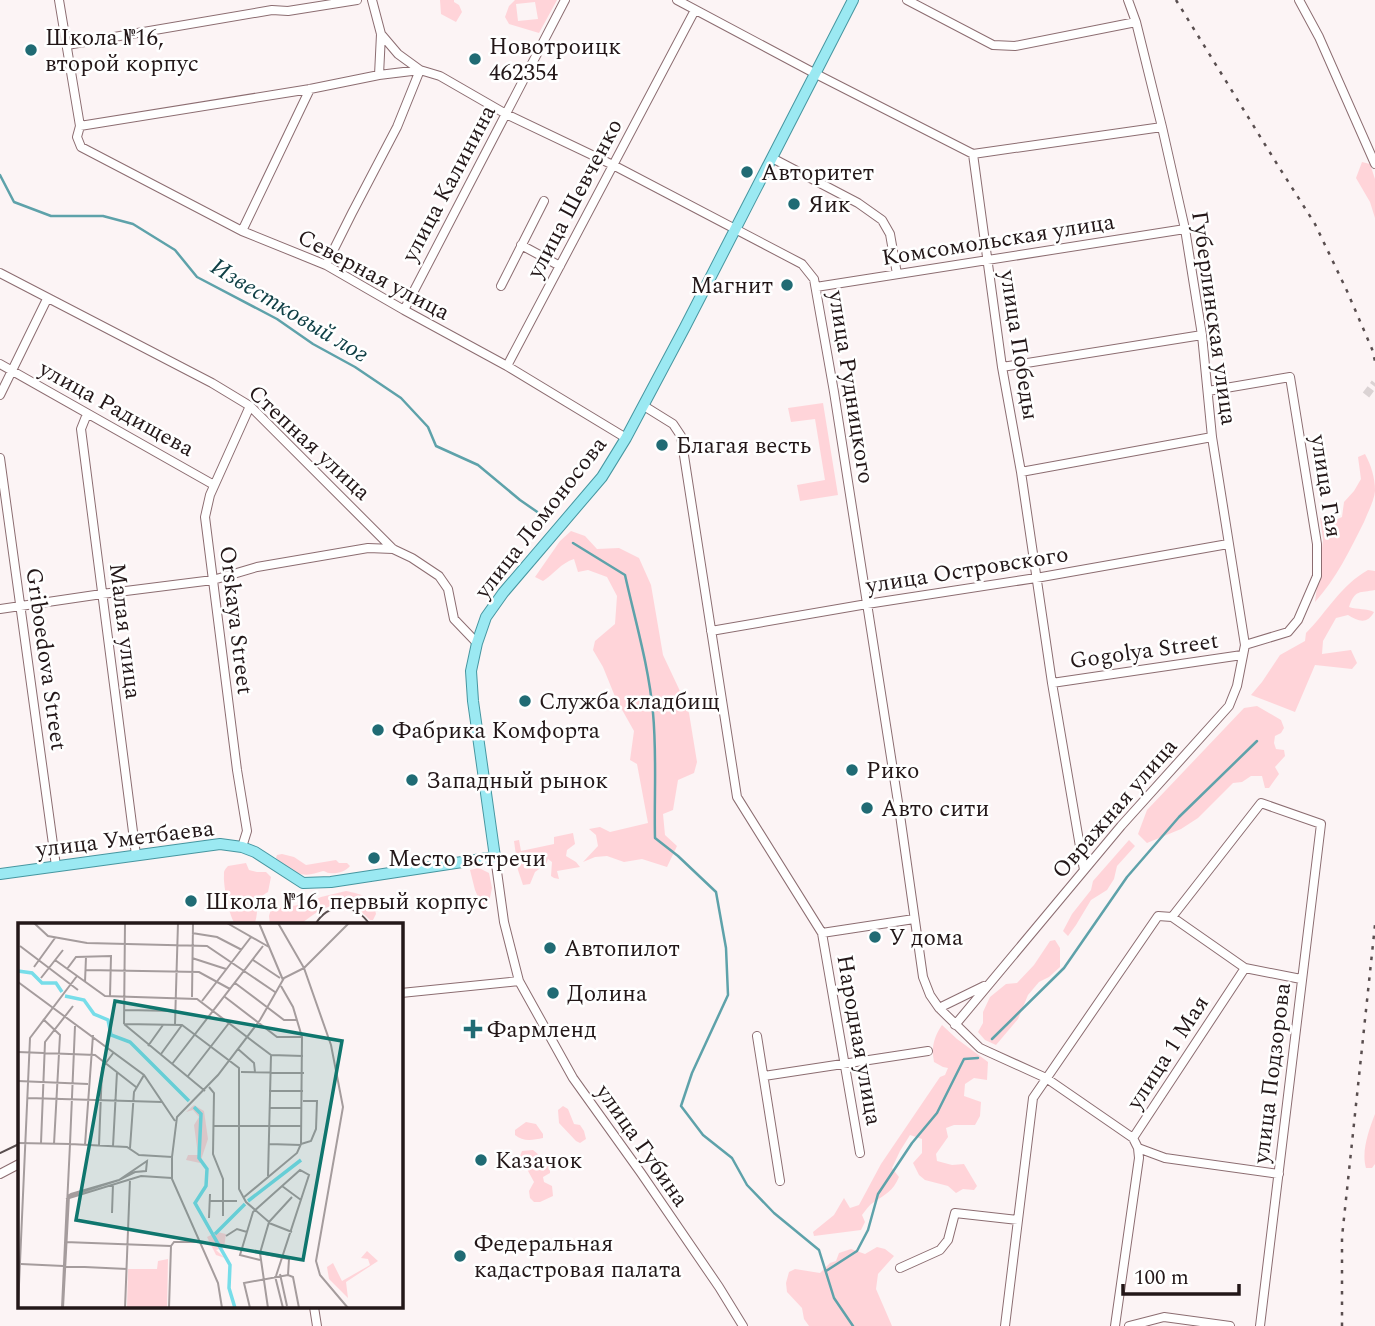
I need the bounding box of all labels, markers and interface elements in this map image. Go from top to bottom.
place label: Школа №16, второй корпус [45,21,199,82]
place label: Новотроицк 462354 [489,30,621,91]
marker: Школа №16, второй корпус [23,42,39,58]
marker: Новотроицк 462354 [467,51,483,67]
street label: улица Калинина [393,99,506,269]
street label: улица Шевченко [518,112,632,286]
place label: Авторитет [761,156,874,191]
marker: Авторитет [739,164,755,180]
place label: Яик [808,188,851,223]
marker: Яик [786,196,802,212]
street label: Комсомольская улица [879,205,1117,276]
street label: Губерлинская улица [1181,209,1246,427]
street label: Северная улица [291,220,456,330]
water label: Известковый лог [203,249,376,372]
street label: улица Победы [989,267,1048,423]
place label: Магнит [690,269,773,304]
marker: Магнит [779,277,795,293]
street label: улица Рудницкого [818,287,883,486]
street label: улица Радищева [31,352,200,467]
street label: Степная улица [240,377,378,510]
street label: улица Ломоносова [466,429,616,608]
place label: Благая весть [676,429,811,464]
street label: улица Гая [1300,431,1351,540]
marker: Благая весть [654,437,670,453]
street label: улица Островского [863,537,1071,604]
street label: Orskaya Street [209,544,262,697]
street label: Малая улица [99,561,150,701]
street label: Griboedova Street [15,566,76,753]
street label: Gogolya Street [1068,624,1221,679]
place label: Служба кладбищ [539,685,720,720]
marker: Служба кладбищ [517,693,533,709]
place label: Фабрика Комфорта [392,714,600,749]
marker: Фабрика Комфорта [370,722,386,738]
street label: Овражная улица [1044,731,1186,887]
place label: Рико [866,754,919,789]
marker: Рико [844,762,860,778]
place label: Западный рынок [426,764,608,799]
marker: Западный рынок [404,772,420,788]
place label: Авто сити [881,792,989,827]
marker: Авто сити [859,800,875,816]
street label: улица Уметбаева [33,811,216,868]
place label: Место встречи [388,842,546,877]
marker: Место встречи [366,850,382,866]
place label: Школа №16, первый корпус [205,885,488,920]
marker: Школа №16, первый корпус [183,893,199,909]
place label: У дома [889,921,963,956]
inset map [18,923,402,1308]
marker: У дома [867,929,883,945]
place label: Автопилот [564,932,680,967]
marker: Автопилот [542,940,558,956]
street label: Народная улица [826,952,891,1128]
place label: Долина [567,977,647,1012]
street label: улица Подзорова [1244,981,1301,1167]
marker: Долина [545,985,561,1001]
street label: улица 1 Мая [1117,989,1219,1118]
place label: Фармленд [487,1013,597,1048]
marker: Фармленд [465,1021,481,1037]
street label: улица Губина [586,1076,697,1215]
place label: Казачок [495,1144,582,1179]
marker: Казачок [473,1152,489,1168]
place label: Федеральная кадастровая палата [474,1227,682,1288]
marker: Федеральная кадастровая палата [452,1248,468,1264]
scale bar [1123,1252,1238,1296]
text: 100 m [1134,1262,1189,1294]

